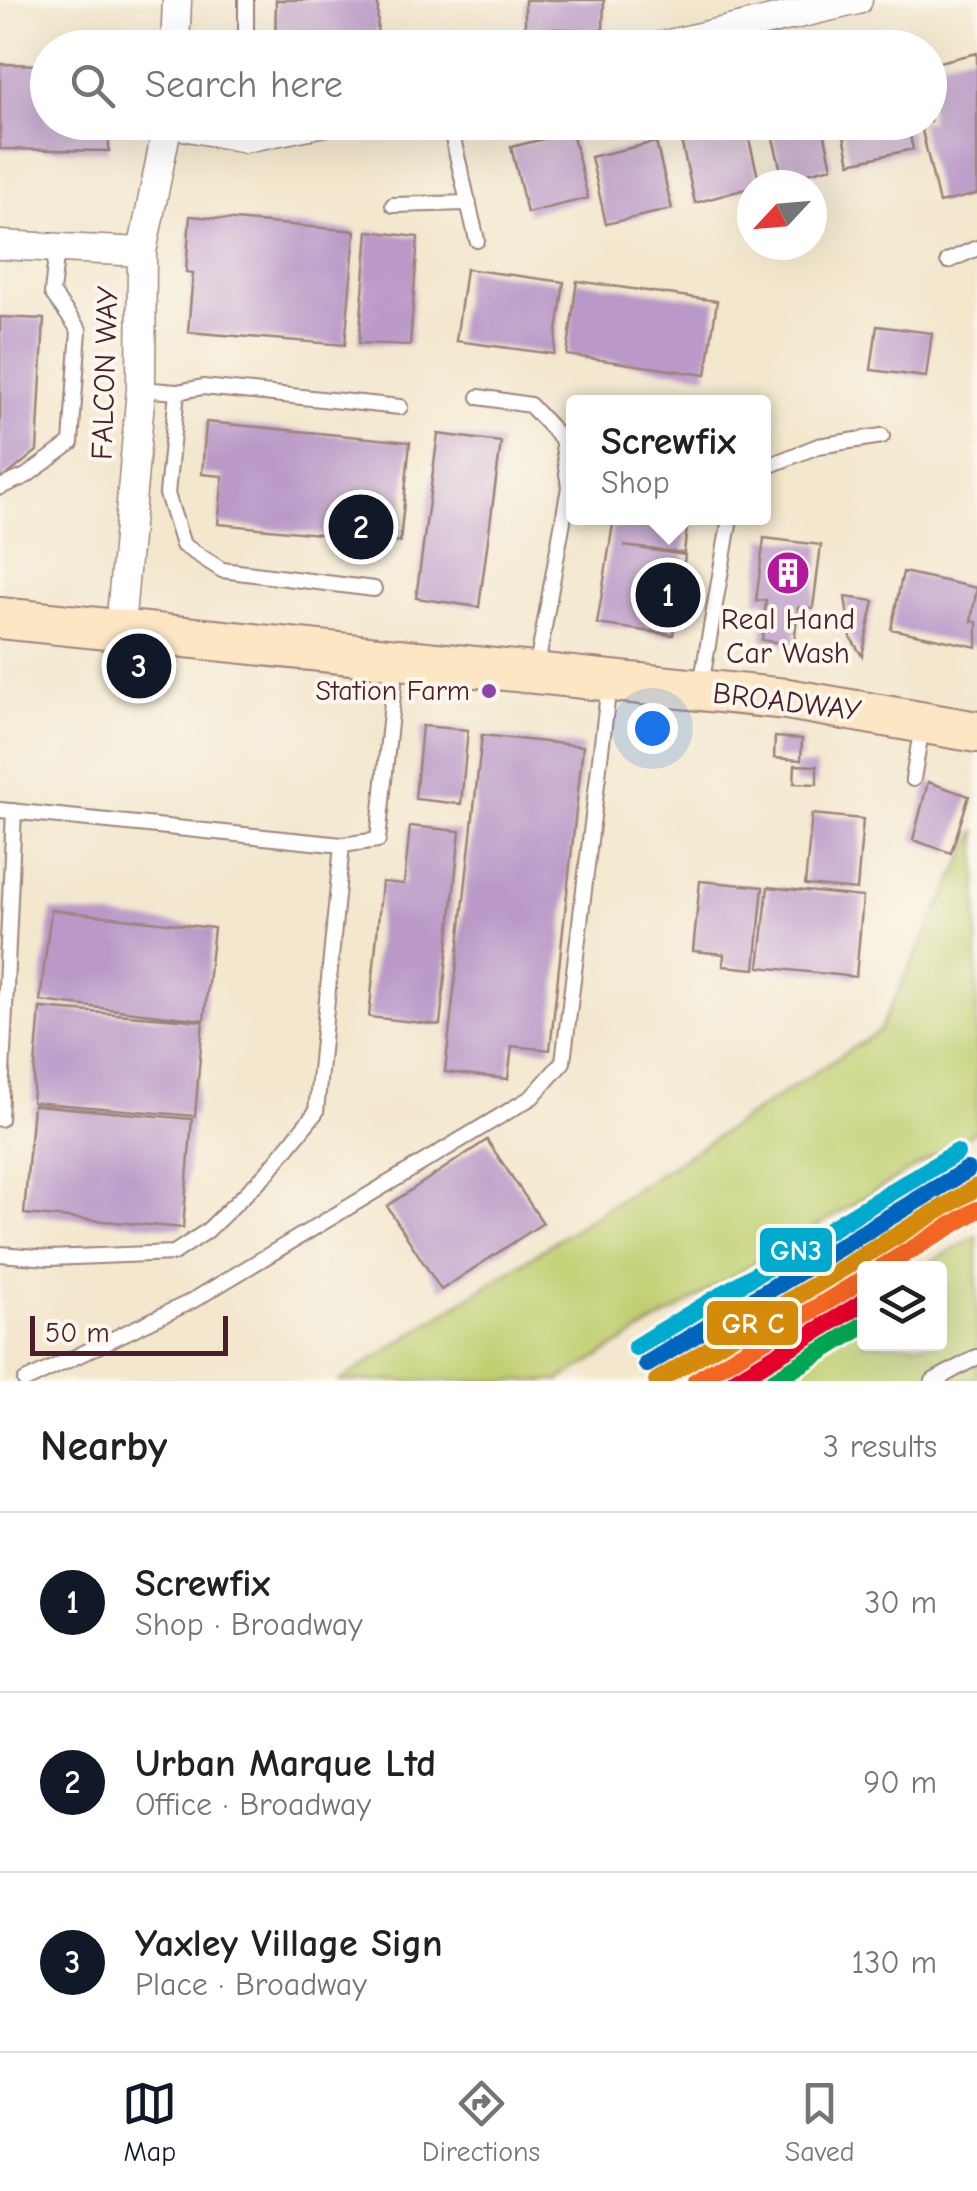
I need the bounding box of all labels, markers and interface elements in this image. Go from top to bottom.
search box [30,30,947,140]
icon: search [65,58,120,113]
text: Search here [145,63,343,107]
north arrow [737,170,827,260]
street label: FALCON WAY [84,285,126,460]
popup [566,395,771,525]
text: Screwfix [601,420,736,464]
text: Shop [601,464,670,501]
pin: 2 [328,490,394,564]
building icon: Real Hand Car Wash [765,550,811,596]
pin: 1 [636,558,700,632]
place label: Real Hand Car Wash [721,602,855,671]
pin: 3 [106,628,172,704]
place label: Station Farm [316,675,470,707]
street label: BROADWAY [711,676,863,728]
marker: Station Farm [479,681,499,701]
your location [627,703,678,754]
line badge: GN3 [758,1226,834,1274]
text: GN3 [770,1235,822,1267]
map controls [857,1261,947,1351]
button: layers [857,1261,947,1351]
line badge: GR C [705,1299,800,1347]
text: GR C [722,1308,785,1340]
scale bar [30,1311,228,1356]
text: 50 m [45,1317,110,1349]
text: Nearby [40,1422,167,1471]
text: 3 results [823,1428,937,1465]
text: Screwfix [135,1562,270,1606]
text: 1 [66,1584,79,1621]
text: 30 m [864,1584,937,1621]
text: Shop · Broadway [135,1606,363,1643]
text: Urban Marque Ltd [135,1742,436,1786]
text: 2 [65,1764,80,1801]
text: 90 m [863,1764,937,1801]
text: Office · Broadway [135,1786,371,1823]
text: Yaxley Village Sign [135,1922,443,1966]
text: 3 [65,1944,80,1981]
text: 130 m [851,1944,937,1981]
text: Place · Broadway [135,1966,367,2003]
tab: Map [122,2076,177,2168]
tab: Directions [422,2076,540,2168]
tab: Saved [785,2076,855,2168]

